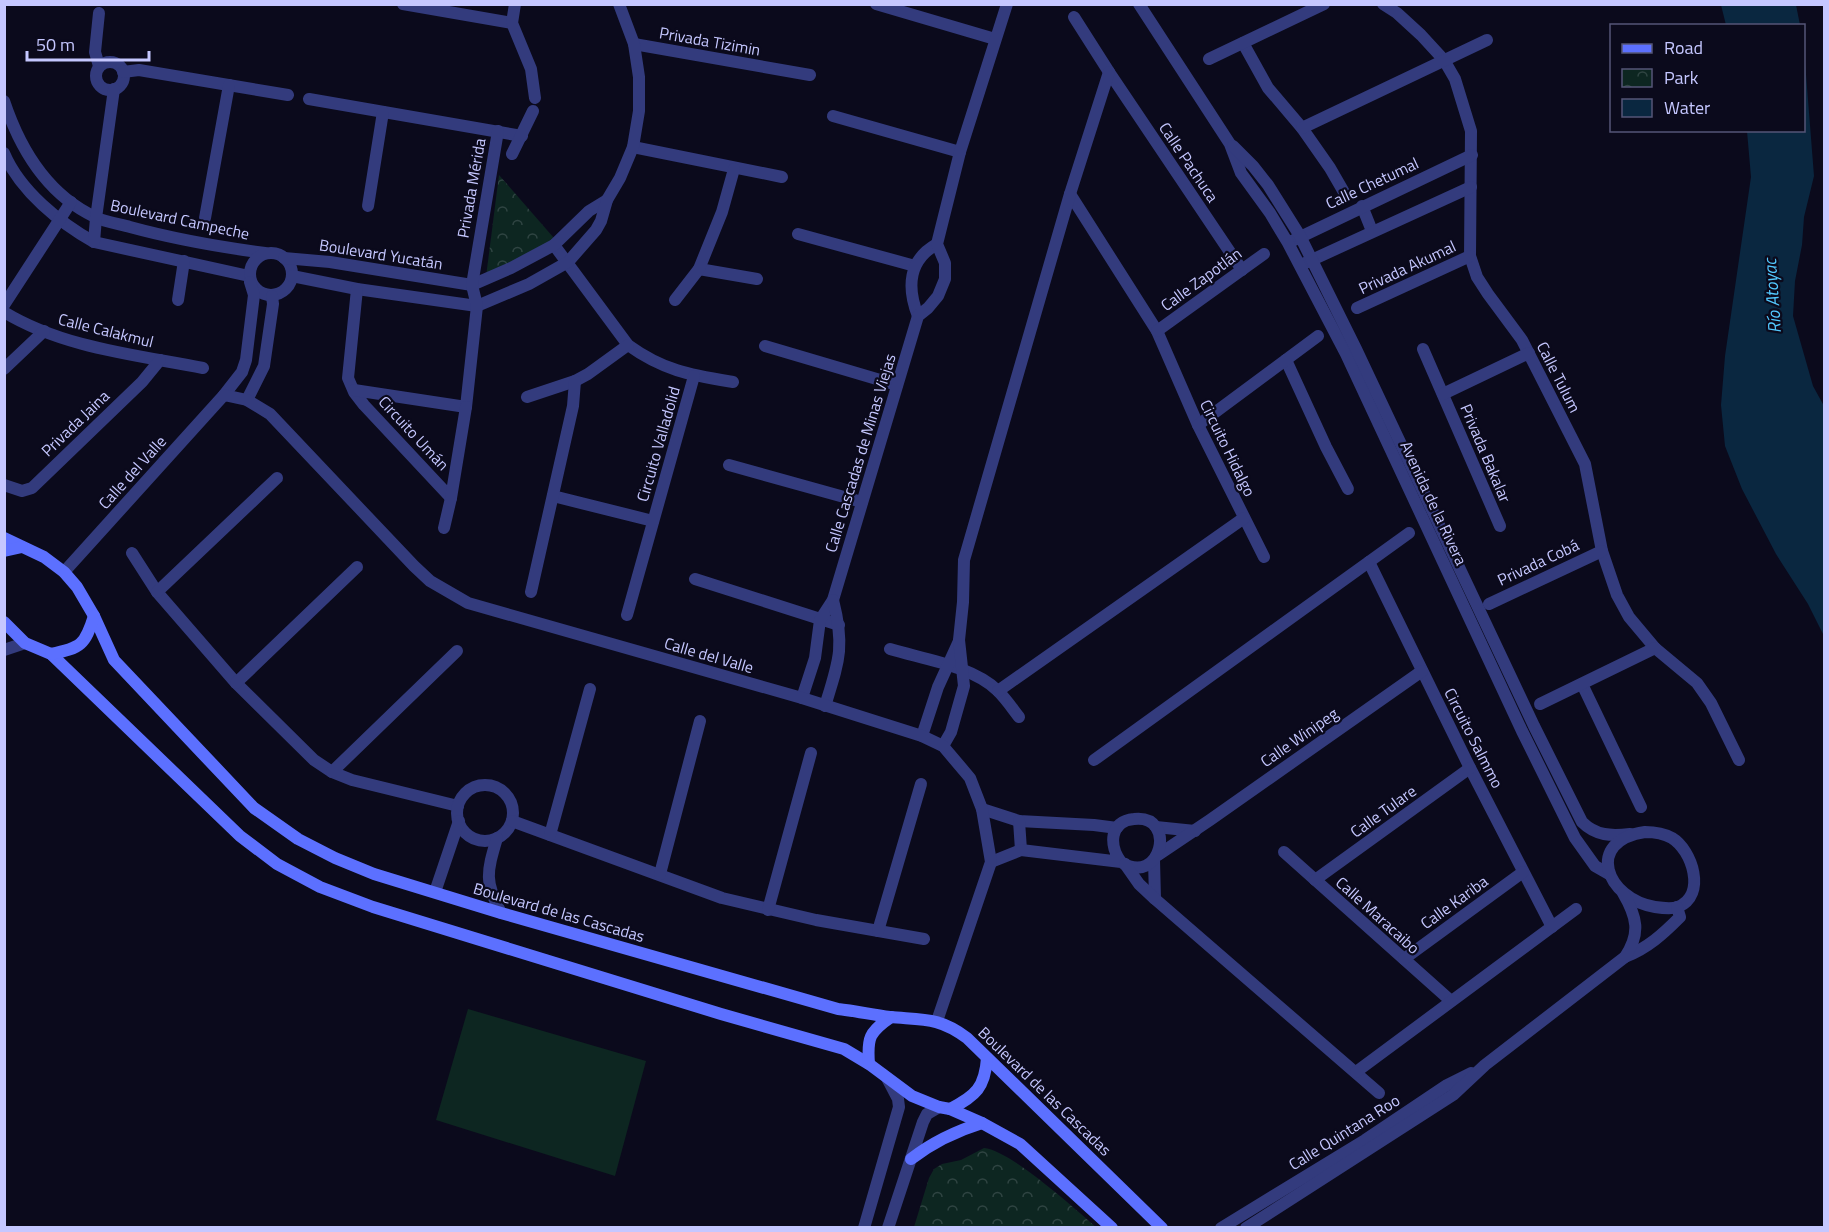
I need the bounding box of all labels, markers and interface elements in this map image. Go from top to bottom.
street label: Privada Tizimin [658,20,762,62]
scale bar [27,24,148,62]
legend [1610,24,1805,132]
text: 50 m [36,31,75,58]
text: Road [1664,34,1703,61]
text: Park [1664,64,1699,91]
text: Water [1664,94,1710,121]
street label: Calle Pachuca [1153,117,1225,207]
street label: Privada Mérida [450,136,492,240]
street label: Calle Chetumal [1321,151,1423,215]
street label: Boulevard Campeche [108,193,252,245]
street label: Boulevard Yucatán [318,232,444,276]
street label: Privada Akumal [1354,234,1460,300]
street label: Calle Zapotlán [1155,241,1247,317]
water label: Río Atoyac [1756,256,1788,334]
street label: Calle Calakmul [56,307,156,353]
street label: Calle Tulum [1531,337,1587,417]
street label: Calle Cascadas de Minas Viejas [818,351,902,555]
street label: Circuito Valladolid [630,383,686,505]
street label: Privada Jaina [35,384,115,462]
street label: Circuito Umán [373,390,455,476]
street label: Circuito Hidalgo [1194,395,1262,501]
street label: Privada Bakalar [1454,400,1518,506]
street label: Calle del Valle [92,430,172,514]
street label: Avenida de la Rivera [1395,437,1473,569]
street label: Privada Cobá [1493,533,1583,591]
street label: Calle del Valle [662,631,756,679]
street label: Circuito Salmmo [1438,684,1510,792]
street label: Calle Winipeg [1255,701,1343,773]
street label: Calle Tulare [1345,779,1421,843]
street label: Calle Kariba [1415,869,1493,935]
street label: Calle Maracaibo [1331,871,1425,959]
street label: Boulevard de las Cascadas [471,876,647,948]
street label: Boulevard de las Cascadas [973,1021,1117,1161]
street label: Calle Quintana Roo [1284,1088,1404,1176]

